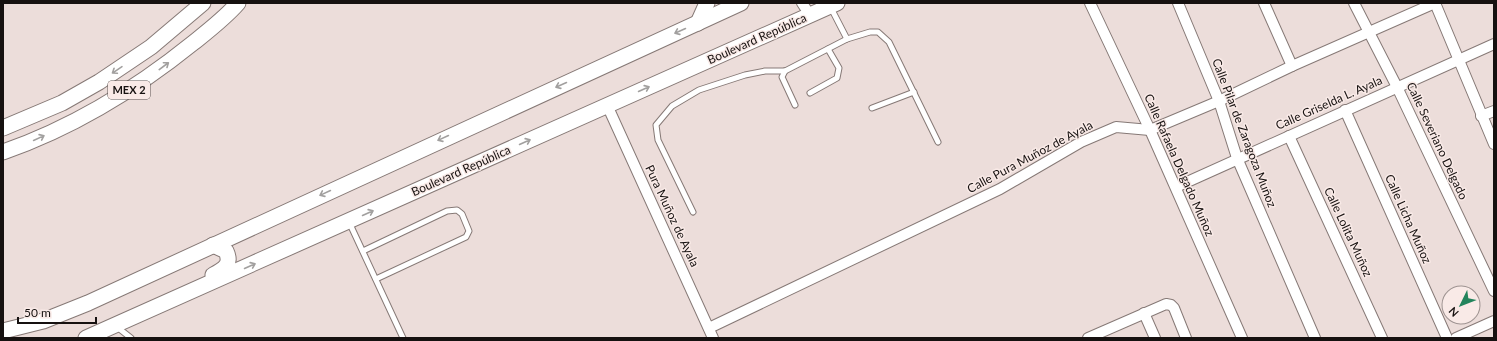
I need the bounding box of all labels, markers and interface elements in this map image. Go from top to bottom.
street label: Boulevard República [705,10,809,67]
one-way arrow [674,28,686,35]
street label: Calle Pilar de Zaragoza Muñoz [1209,56,1280,210]
one-way arrow [158,62,169,70]
one-way arrow [112,66,123,74]
street label: Calle Griselda L. Ayala [1273,72,1384,133]
street label: Calle Severiano Delgado [1404,80,1471,202]
road number: MEX 2 [108,81,150,99]
one-way arrow [556,82,568,89]
one-way arrow [637,85,649,92]
street label: Calle Rafaela Delgado Muñoz [1141,91,1218,239]
street label: Calle Pura Muñoz de Ayala [964,117,1095,196]
one-way arrow [33,134,45,141]
one-way arrow [437,135,449,143]
one-way arrow [519,138,531,145]
street label: Boulevard República [409,142,513,199]
street label: Pura Muñoz de Ayala [642,162,703,269]
street label: Calle Licha Muñoz [1382,172,1435,266]
street label: Calle Lolita Muñoz [1321,185,1376,280]
one-way arrow [319,190,331,197]
one-way arrow [362,208,374,216]
one-way arrow [243,261,255,269]
north arrow [1441,285,1481,325]
scale bar [18,299,96,325]
text: 50 m [24,305,51,320]
text: N [1446,305,1461,320]

